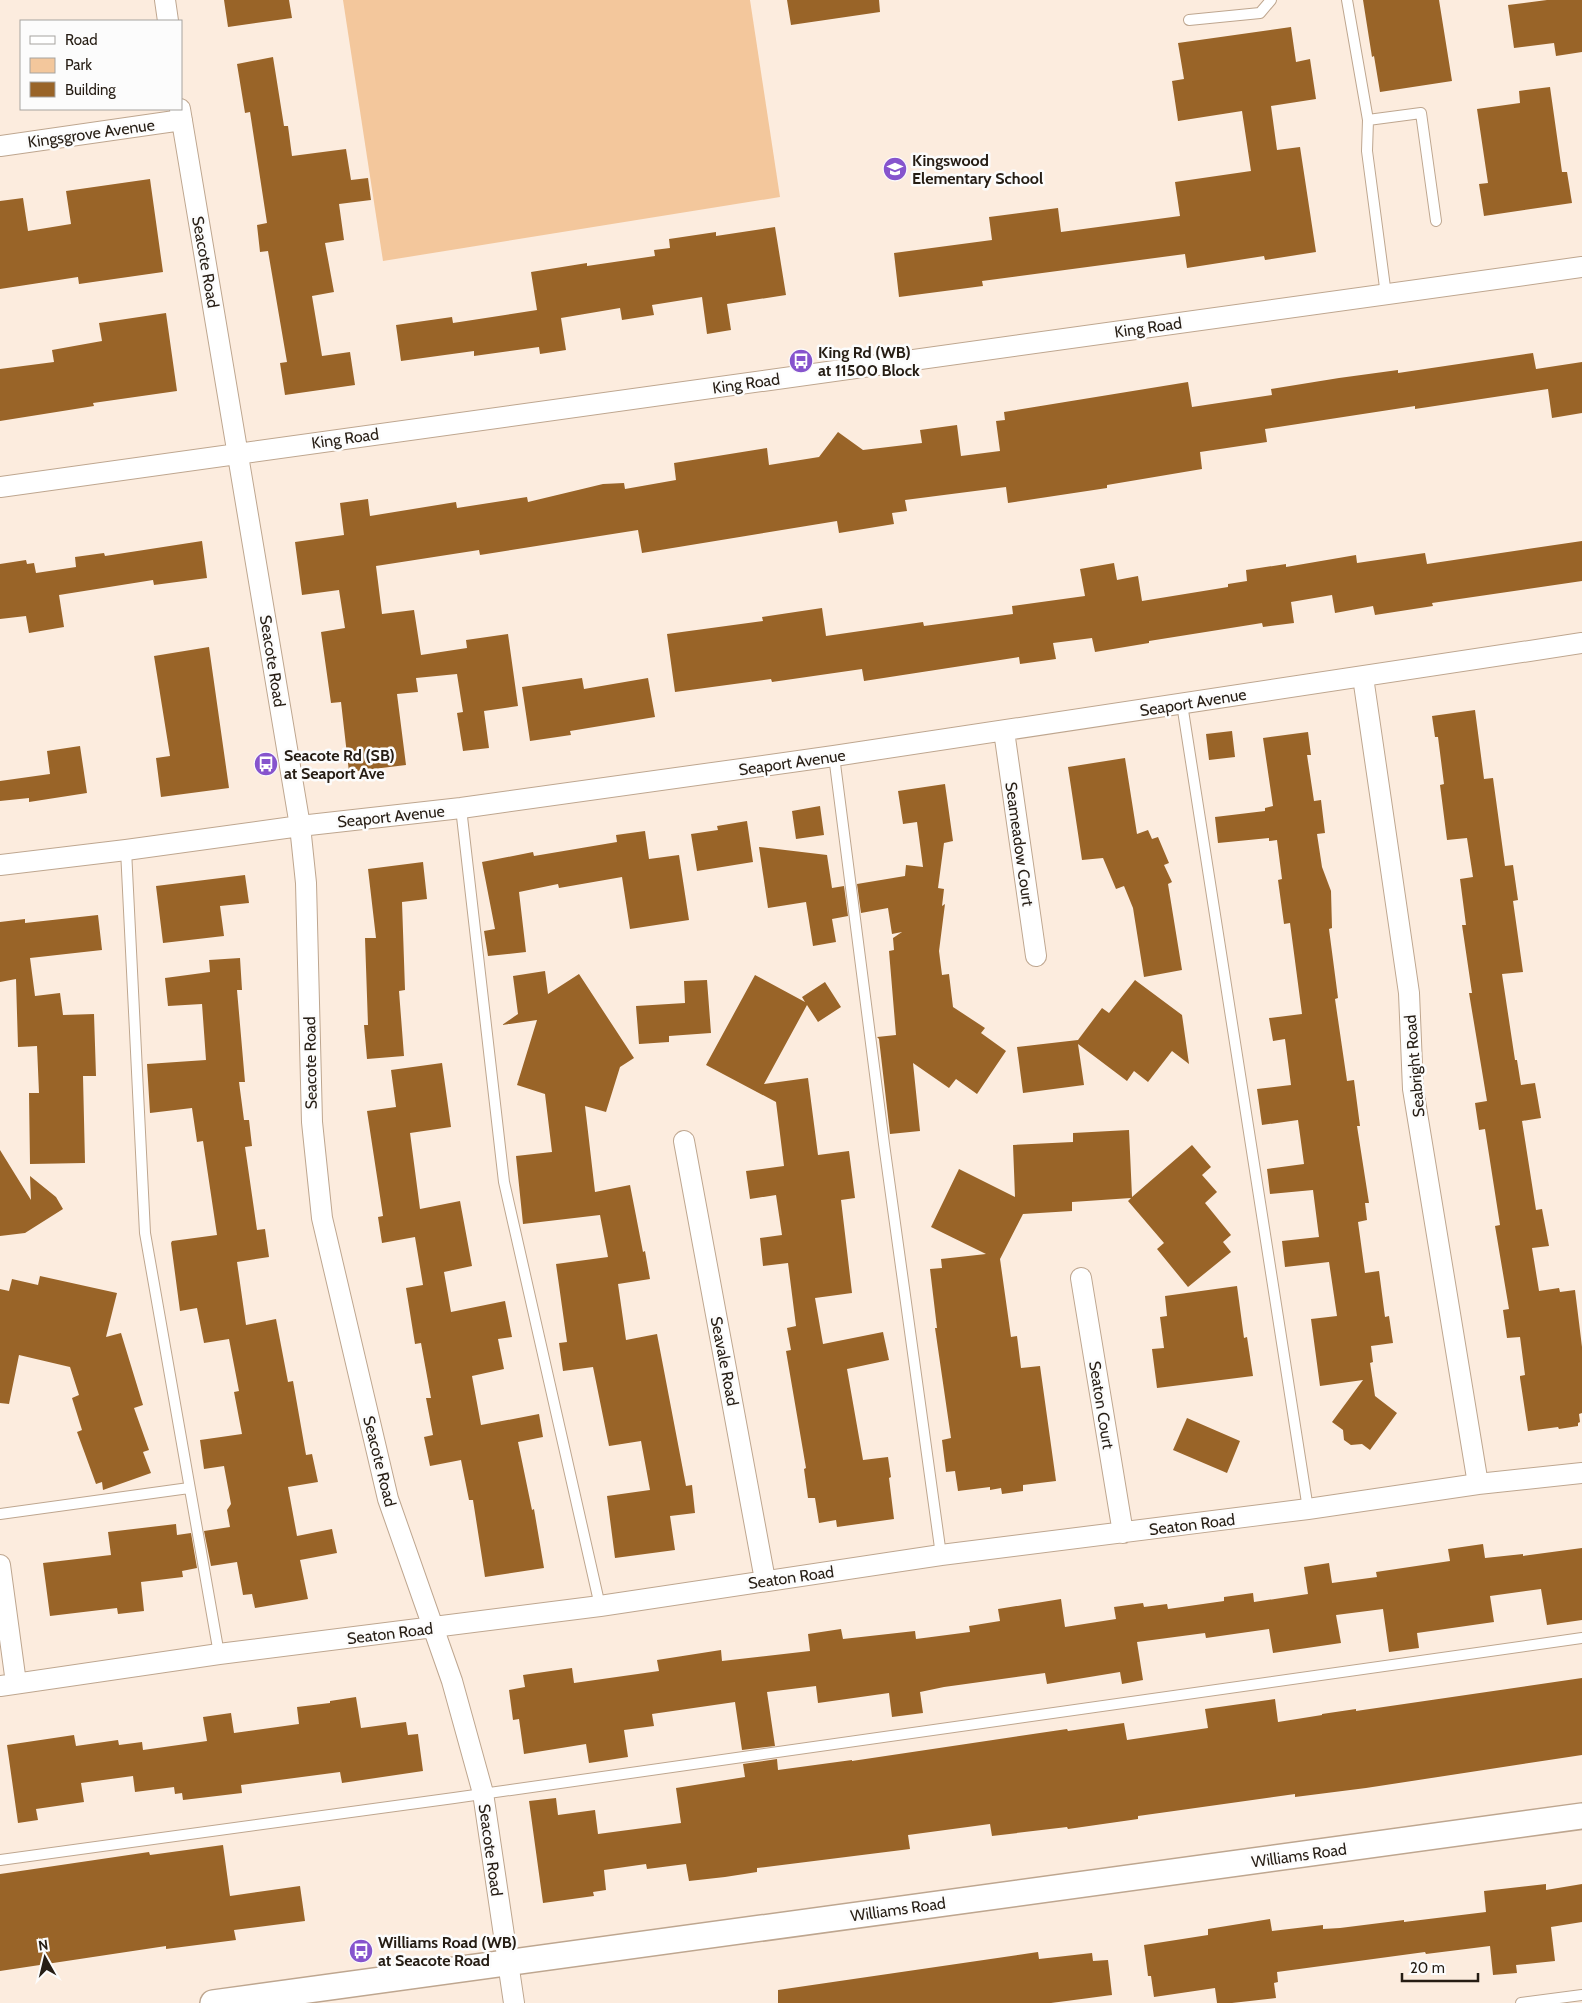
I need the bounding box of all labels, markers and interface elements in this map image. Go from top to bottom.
legend [20,20,182,110]
text: Road [65,31,98,49]
text: Park [65,56,92,74]
text: Building [65,81,116,99]
street label: Kingsgrove Avenue [26,115,156,152]
place label: Kingswood Elementary School [912,151,1043,188]
school or university icon: Kingswood Elementary School [882,156,908,182]
street label: Seacote Road [188,215,223,309]
street label: King Road [1113,313,1183,342]
place label: King Rd (WB) at 11500 Block [818,343,920,380]
bus stop icon: King Rd (WB) at 11500 Block [788,348,814,374]
street label: King Road [711,369,781,398]
street label: King Road [310,424,380,453]
street label: Seacote Road [256,614,289,708]
street label: Seaport Avenue [1138,685,1248,720]
place label: Seacote Rd (SB) at Seaport Ave [284,746,395,783]
street label: Seaport Avenue [737,746,847,779]
bus stop icon: Seacote Rd (SB) at Seaport Ave [253,751,279,777]
street label: Seameadow Court [1001,781,1038,908]
street label: Seaport Avenue [336,801,446,832]
street label: Seabright Road [1401,1014,1428,1118]
street label: Seacote Road [300,1016,321,1110]
street label: Seavale Road [707,1315,742,1407]
street label: Seaton Court [1085,1360,1118,1451]
street label: Seacote Road [359,1414,400,1508]
street label: Seaton Road [1148,1510,1236,1539]
street label: Seaton Road [747,1562,835,1593]
street label: Seaton Road [346,1619,434,1648]
street label: Seacote Road [475,1803,506,1897]
street label: Williams Road [1250,1839,1348,1872]
street label: Williams Road [849,1893,947,1926]
north arrow [20,1933,70,1983]
place label: Williams Road (WB) at Seacote Road [378,1933,517,1970]
text: N [37,1936,49,1955]
bus stop icon: Williams Road (WB) at Seacote Road [348,1938,374,1964]
scale bar [1402,1950,1478,1982]
text: 20 m [1410,1959,1445,1977]

